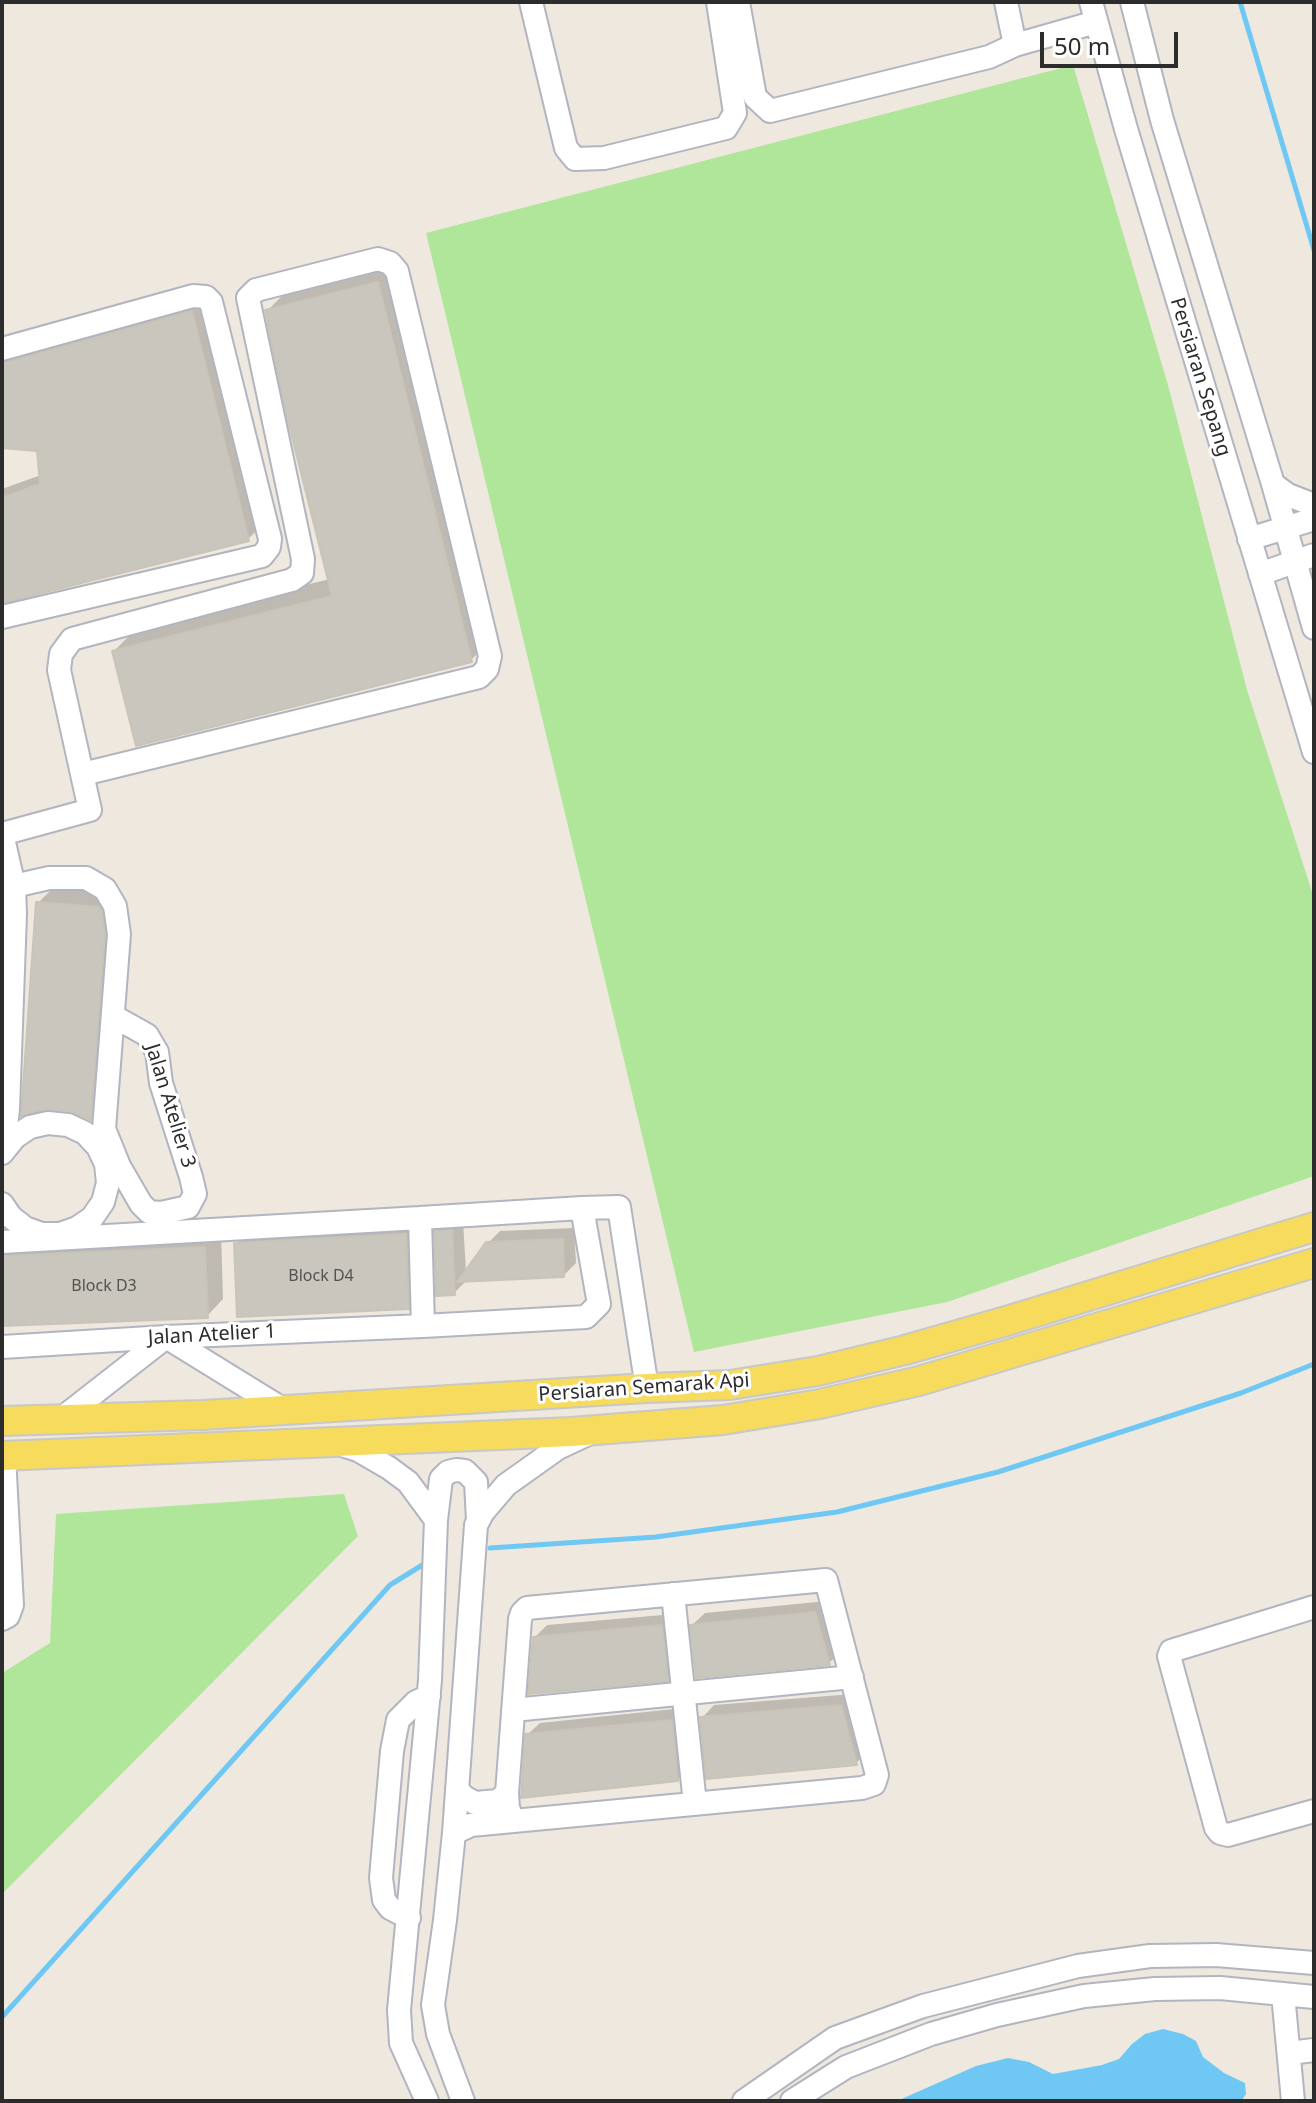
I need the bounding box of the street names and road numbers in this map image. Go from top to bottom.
street label: Persiaran Sepang [1164,295,1236,459]
street label: Jalan Atelier 3 [140,1041,200,1171]
street label: Jalan Atelier 1 [147,1320,277,1350]
street label: Persiaran Semarak Api [538,1369,750,1407]

